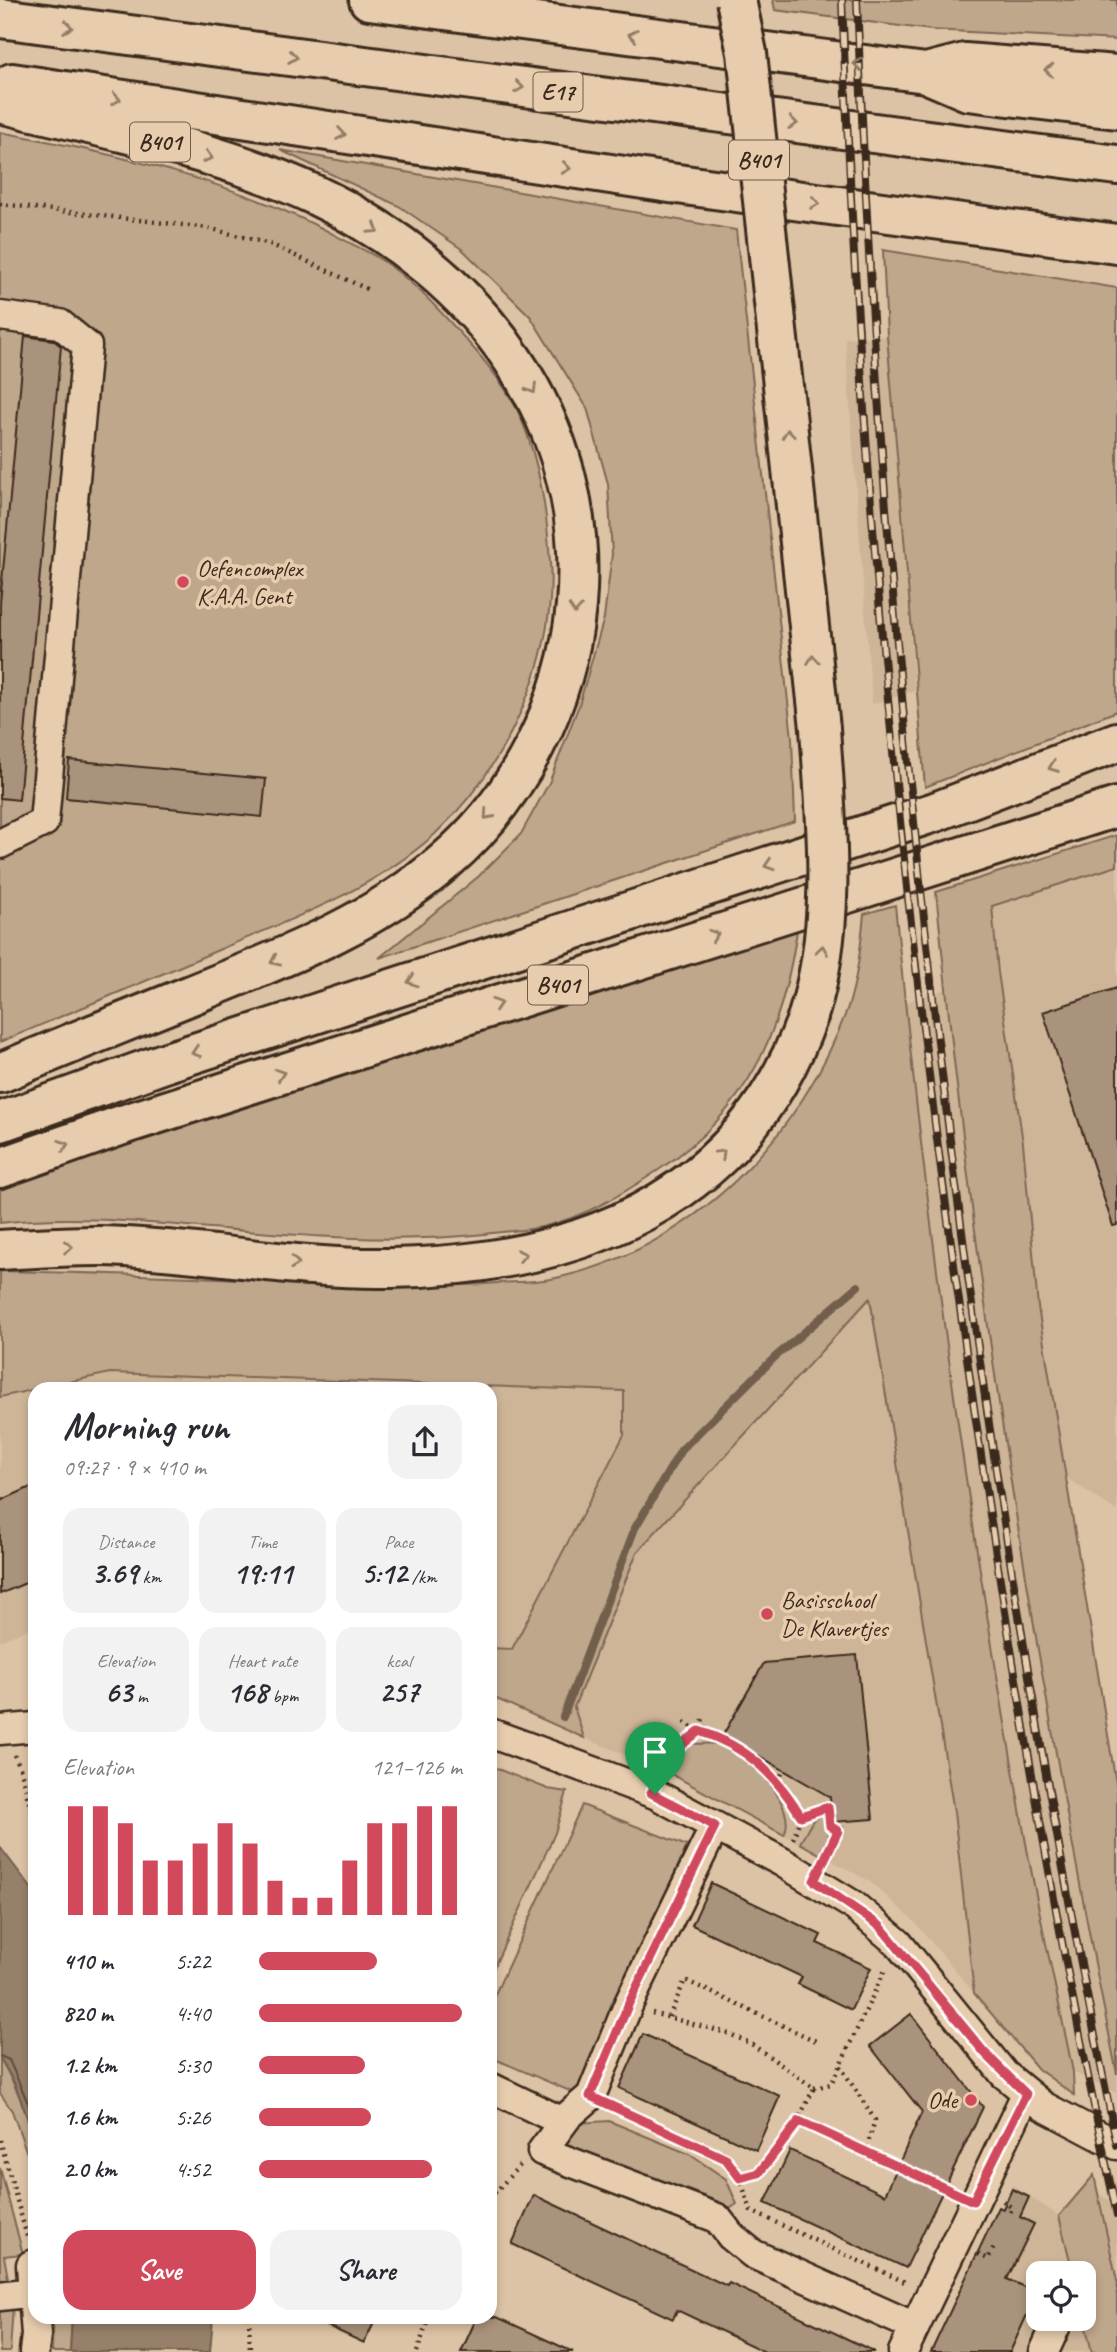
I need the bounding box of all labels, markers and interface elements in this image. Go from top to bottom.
one-way arrow [62,19,74,34]
one-way arrow [627,27,638,42]
one-way arrow [287,49,299,64]
one-way arrow [852,57,864,72]
one-way arrow [1043,63,1054,78]
road number: E17 [534,72,582,111]
one-way arrow [513,79,525,94]
one-way arrow [110,91,122,106]
one-way arrow [787,115,799,130]
road number: B401 [130,122,190,162]
one-way arrow [335,126,347,141]
road number: B401 [729,140,789,180]
one-way arrow [202,148,214,163]
one-way arrow [560,160,572,175]
one-way arrow [809,196,821,211]
one-way arrow [367,221,380,234]
one-way arrow [524,382,537,395]
one-way arrow [781,428,796,439]
place label: Oefencomplex K.A.A. Gent [197,553,304,611]
marker: Oefencomplex K.A.A. Gent [175,574,191,590]
one-way arrow [568,604,583,615]
one-way arrow [805,654,820,666]
one-way arrow [1048,758,1060,772]
one-way arrow [484,807,496,820]
one-way arrow [763,857,776,871]
one-way arrow [707,929,719,943]
one-way arrow [814,944,829,956]
one-way arrow [269,953,282,967]
road number: B401 [528,966,588,1004]
one-way arrow [407,972,419,987]
one-way arrow [490,998,503,1012]
one-way arrow [191,1044,203,1058]
one-way arrow [274,1068,286,1082]
one-way arrow [58,1139,70,1153]
one-way arrow [713,1149,726,1162]
one-way arrow [63,1239,74,1255]
one-way arrow [516,1248,527,1263]
one-way arrow [290,1255,301,1270]
text: Morning run [63,1403,229,1450]
button: share [388,1405,462,1479]
text: 09:27 · 9 × 410 m [63,1453,206,1482]
text: Distance [98,1530,155,1554]
text: Time [248,1530,277,1554]
text: Pace [384,1530,413,1554]
text: 3.69 [91,1554,138,1592]
text: 19:11 [233,1554,292,1592]
text: 5:12 [361,1554,407,1592]
text: km [138,1565,161,1589]
text: /km [407,1565,437,1589]
place label: Basisschool De Klavertjes [781,1585,889,1643]
marker: Basisschool De Klavertjes [759,1606,775,1622]
text: Elevation [97,1649,155,1673]
text: Heart rate [228,1649,297,1673]
text: kcal [386,1649,411,1673]
text: 63 [105,1673,132,1711]
text: 168 [227,1673,268,1711]
text: 257 [379,1673,419,1711]
text: m [132,1684,148,1708]
text: bpm [268,1684,298,1708]
pin [625,1722,685,1794]
icon: arrive [636,1733,674,1771]
text: Elevation [63,1753,134,1782]
text: 121–126 m [371,1753,462,1782]
text: 410 m [63,1947,113,1976]
text: 5:22 [175,1947,211,1976]
text: 820 m [63,1999,113,2028]
text: 4:40 [175,1999,211,2028]
text: 1.2 km [63,2051,117,2080]
text: 5:30 [175,2051,211,2080]
place label: Ode [928,2085,959,2115]
marker: Ode [963,2092,979,2108]
text: 1.6 km [63,2103,117,2132]
text: 5:26 [175,2103,211,2132]
text: 2.0 km [63,2155,117,2184]
text: 4:52 [175,2155,211,2184]
button: Save [63,2230,256,2310]
button: Share [270,2230,462,2310]
map controls [1026,2261,1096,2331]
button: locate [1026,2261,1096,2331]

